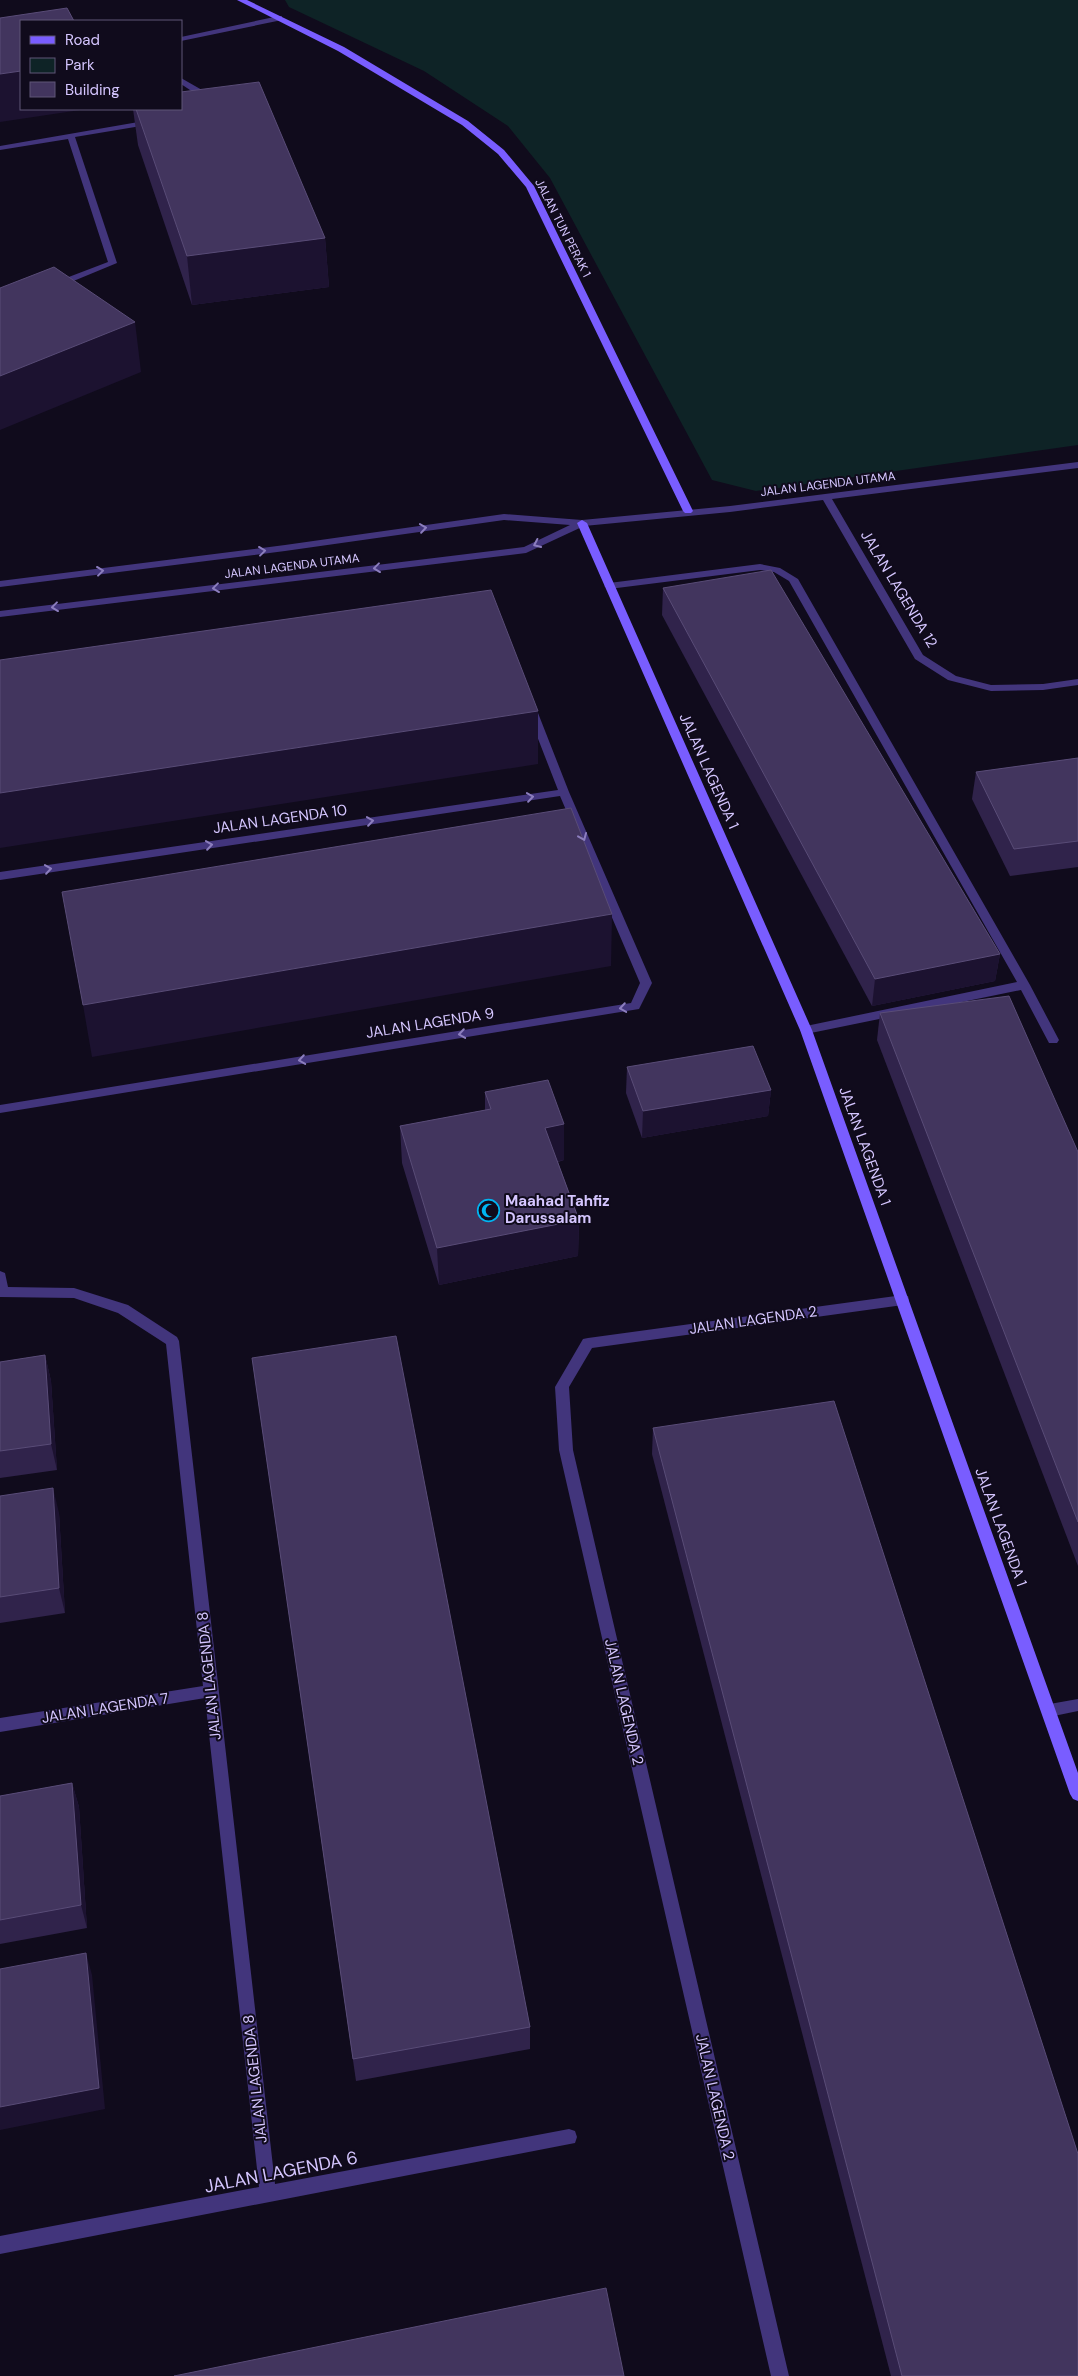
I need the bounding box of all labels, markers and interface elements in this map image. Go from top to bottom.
legend [20,20,182,110]
text: Road [65,30,100,50]
text: Park [65,55,95,75]
text: Building [65,80,120,100]
street label: JALAN TUN PERAK 1 [531,176,595,280]
street label: JALAN LAGENDA UTAMA [760,468,896,500]
one-way arrow [419,523,427,534]
street label: JALAN LAGENDA 12 [856,527,942,651]
one-way arrow [534,538,543,548]
one-way arrow [258,546,266,557]
street label: JALAN LAGENDA UTAMA [224,550,360,582]
one-way arrow [373,562,381,573]
one-way arrow [97,566,105,577]
one-way arrow [212,582,220,592]
one-way arrow [50,601,58,612]
street label: JALAN LAGENDA 1 [674,710,744,832]
one-way arrow [527,792,535,803]
street label: JALAN LAGENDA 10 [212,800,348,838]
one-way arrow [366,816,374,827]
one-way arrow [577,832,588,841]
one-way arrow [205,840,213,851]
one-way arrow [45,864,53,875]
street label: JALAN LAGENDA 9 [364,1003,496,1043]
one-way arrow [618,1003,627,1013]
one-way arrow [458,1029,467,1039]
one-way arrow [298,1055,306,1065]
street label: JALAN LAGENDA 1 [834,1084,896,1208]
place label: Maahad Tahfiz Darussalam [505,1191,610,1228]
mosque icon: Maahad Tahfiz Darussalam [477,1198,501,1222]
street label: JALAN LAGENDA 2 [688,1301,818,1339]
street label: JALAN LAGENDA 1 [970,1465,1032,1589]
street label: JALAN LAGENDA 8 [192,1611,226,1741]
street label: JALAN LAGENDA 2 [600,1637,648,1767]
street label: JALAN LAGENDA 7 [40,1688,170,1728]
street label: JALAN LAGENDA 8 [238,2014,272,2144]
street label: JALAN LAGENDA 2 [691,2032,739,2162]
street label: JALAN LAGENDA 6 [202,2145,360,2199]

